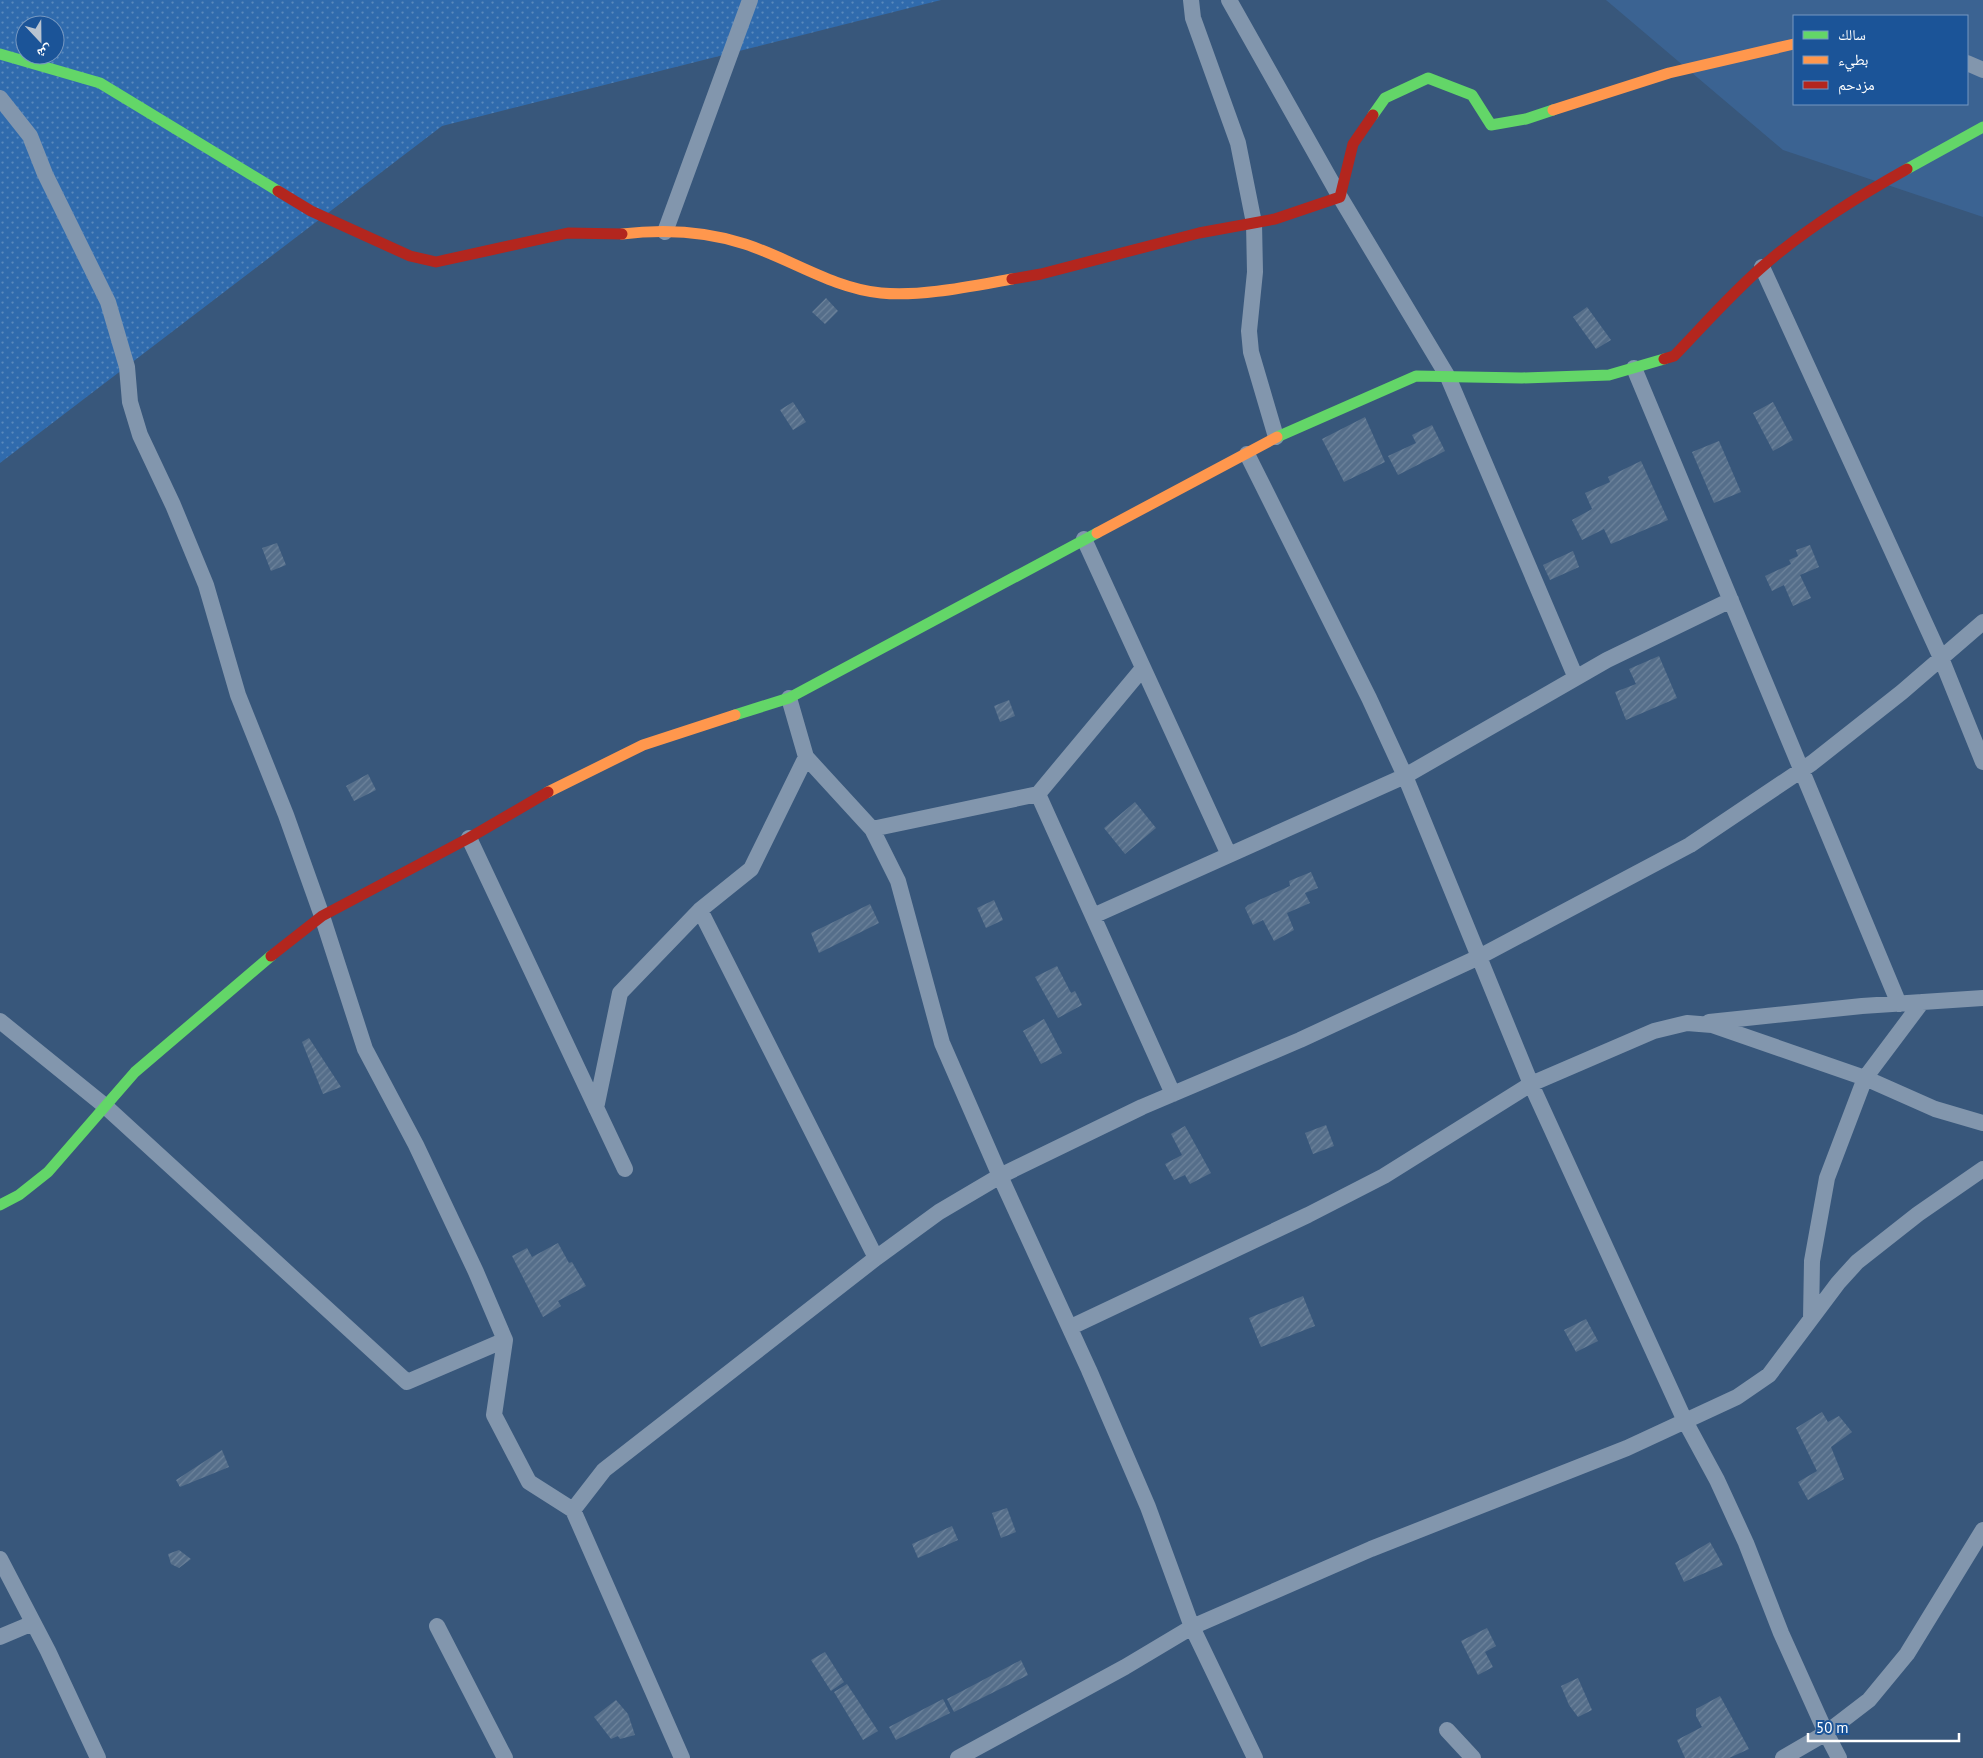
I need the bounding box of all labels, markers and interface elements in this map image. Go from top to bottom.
north arrow [15,15,65,65]
legend [1793,15,1968,105]
text: سالك [1838,25,1866,44]
text: ش [34,41,55,63]
text: بطيء [1838,50,1868,72]
text: مزدحم [1838,75,1875,95]
scale bar [1808,1710,1959,1742]
text: 50 m [1816,1718,1849,1737]

